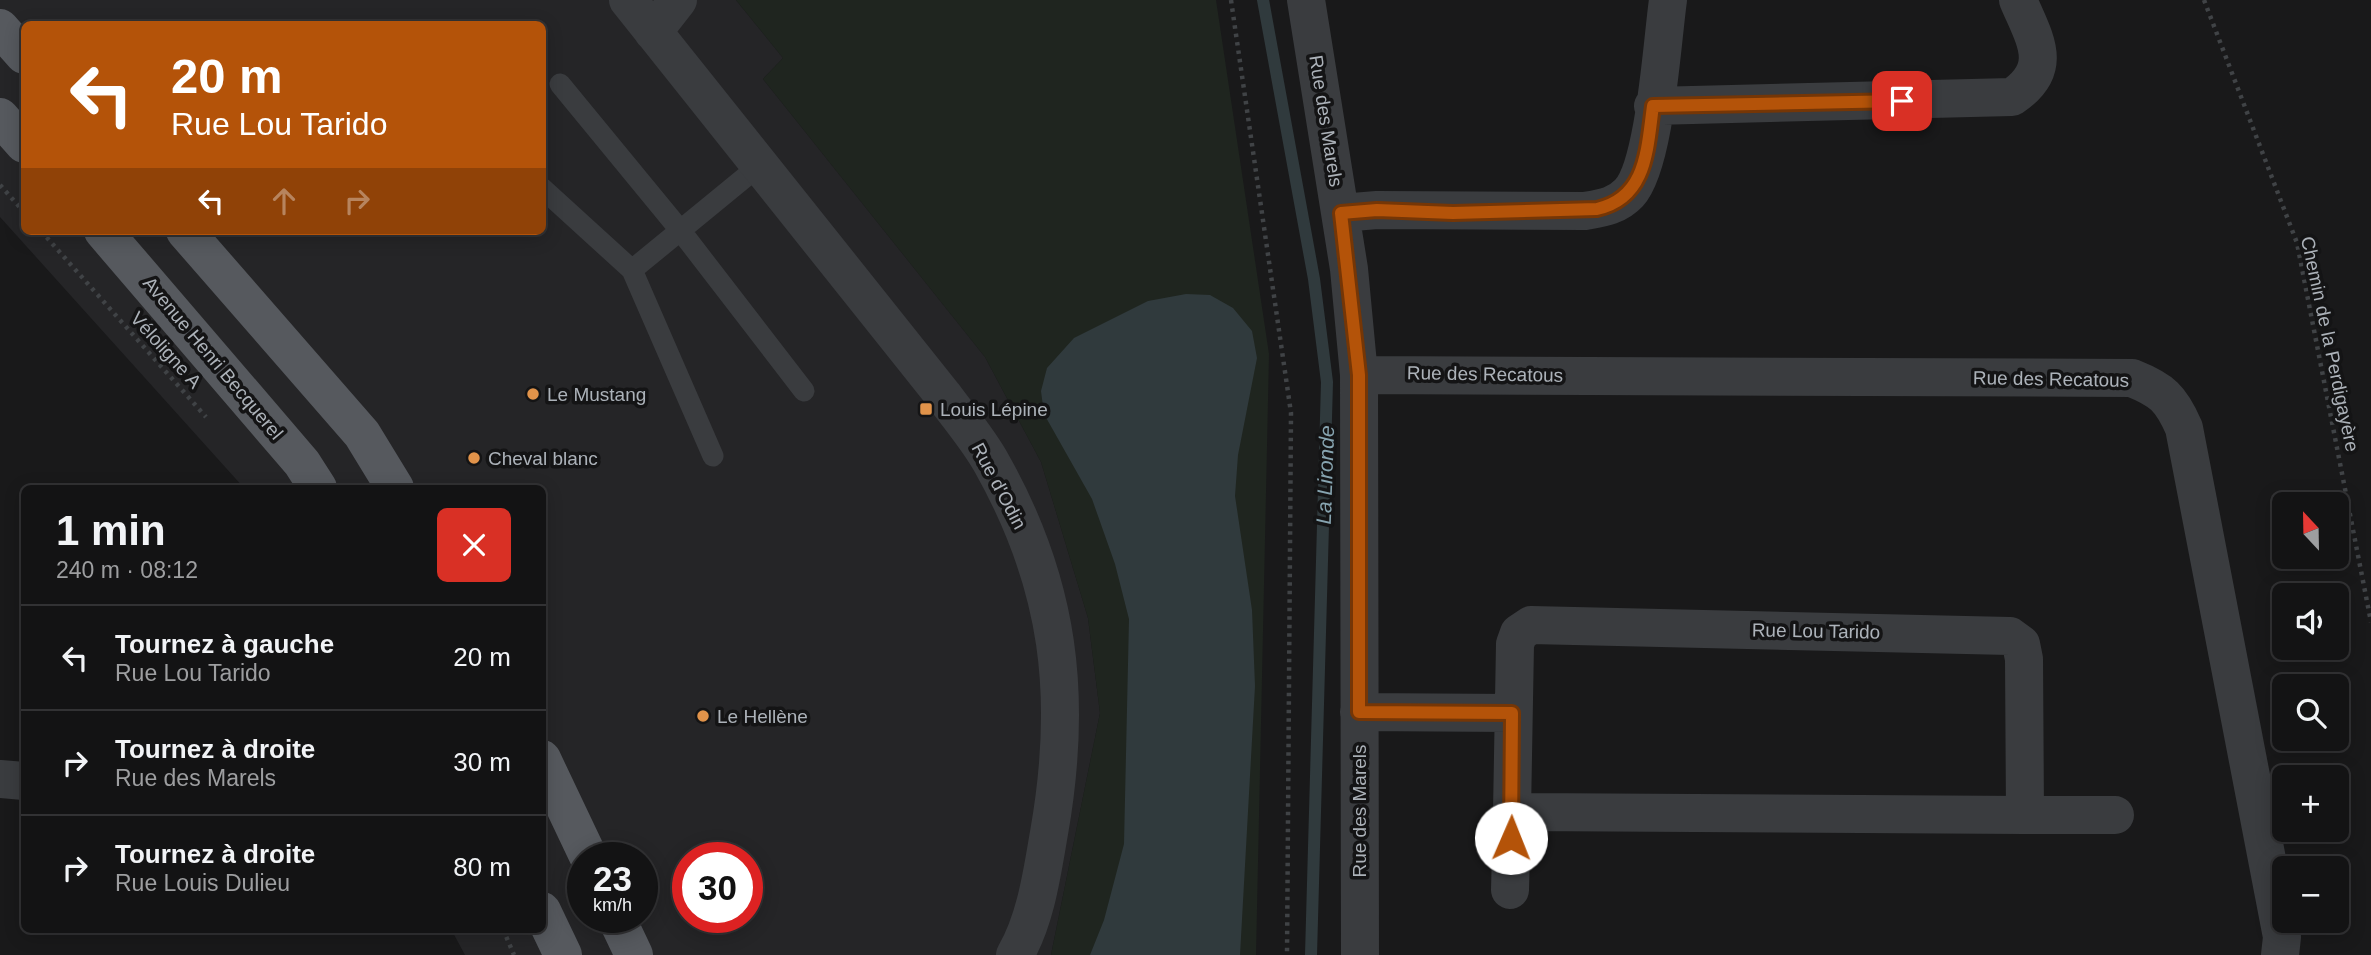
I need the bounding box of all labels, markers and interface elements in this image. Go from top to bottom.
icon: left [56,49,147,140]
text: 20 m [171,49,283,103]
street label: Rue des Marels [1305,54,1347,188]
pin [1872,71,1932,131]
icon: arrive [1883,82,1921,120]
text: Rue Lou Tarido [171,106,387,142]
icon: left [192,182,230,220]
icon: ahead [265,182,303,220]
icon: right [338,182,376,220]
street label: Chemin de la Perdigayère [2297,234,2363,454]
street label: Avenue Henri Becquerel [139,272,287,444]
street label: Véloligne A [126,308,206,393]
street label: Rue des Recatous [1407,362,1563,386]
street label: Rue des Recatous [1973,367,2129,391]
place label: Le Mustang [547,384,646,405]
marker: Le Mustang [525,386,541,402]
place label: Louis Lépine [940,399,1048,420]
marker: Louis Lépine [918,401,934,417]
water label: La Lironde [1312,425,1338,525]
street label: Rue d'Odin [968,439,1030,533]
place label: Cheval blanc [488,448,598,469]
marker: Cheval blanc [466,450,482,466]
north arrow [2272,492,2348,569]
map controls [2272,492,2349,933]
text: 1 min [56,507,166,554]
button: close [437,508,511,582]
text: 240 m · 08:12 [56,557,198,583]
button: sound [2272,583,2349,660]
street label: Rue Lou Tarido [1752,619,1880,643]
text: Tournez à gauche [115,629,334,659]
icon: left [56,639,94,677]
text: 20 m [453,642,511,672]
text: Rue Lou Tarido [115,660,271,686]
button: search [2272,674,2349,751]
place label: Le Hellène [717,706,808,727]
marker: Le Hellène [695,708,711,724]
text: Tournez à droite [115,734,315,764]
icon: right [56,744,94,782]
street label: Rue des Marels [1349,744,1370,878]
text: 30 m [453,747,511,777]
text: Rue des Marels [115,765,276,791]
button: + [2272,765,2349,842]
position arrow [1474,801,1548,875]
text: Tournez à droite [115,839,315,869]
speed limit sign: 30 [672,842,763,933]
icon: right [56,849,94,887]
text: 80 m [453,852,511,882]
button: − [2272,856,2349,933]
text: 23 [593,859,632,898]
text: Rue Louis Dulieu [115,870,290,896]
text: km/h [593,895,632,915]

